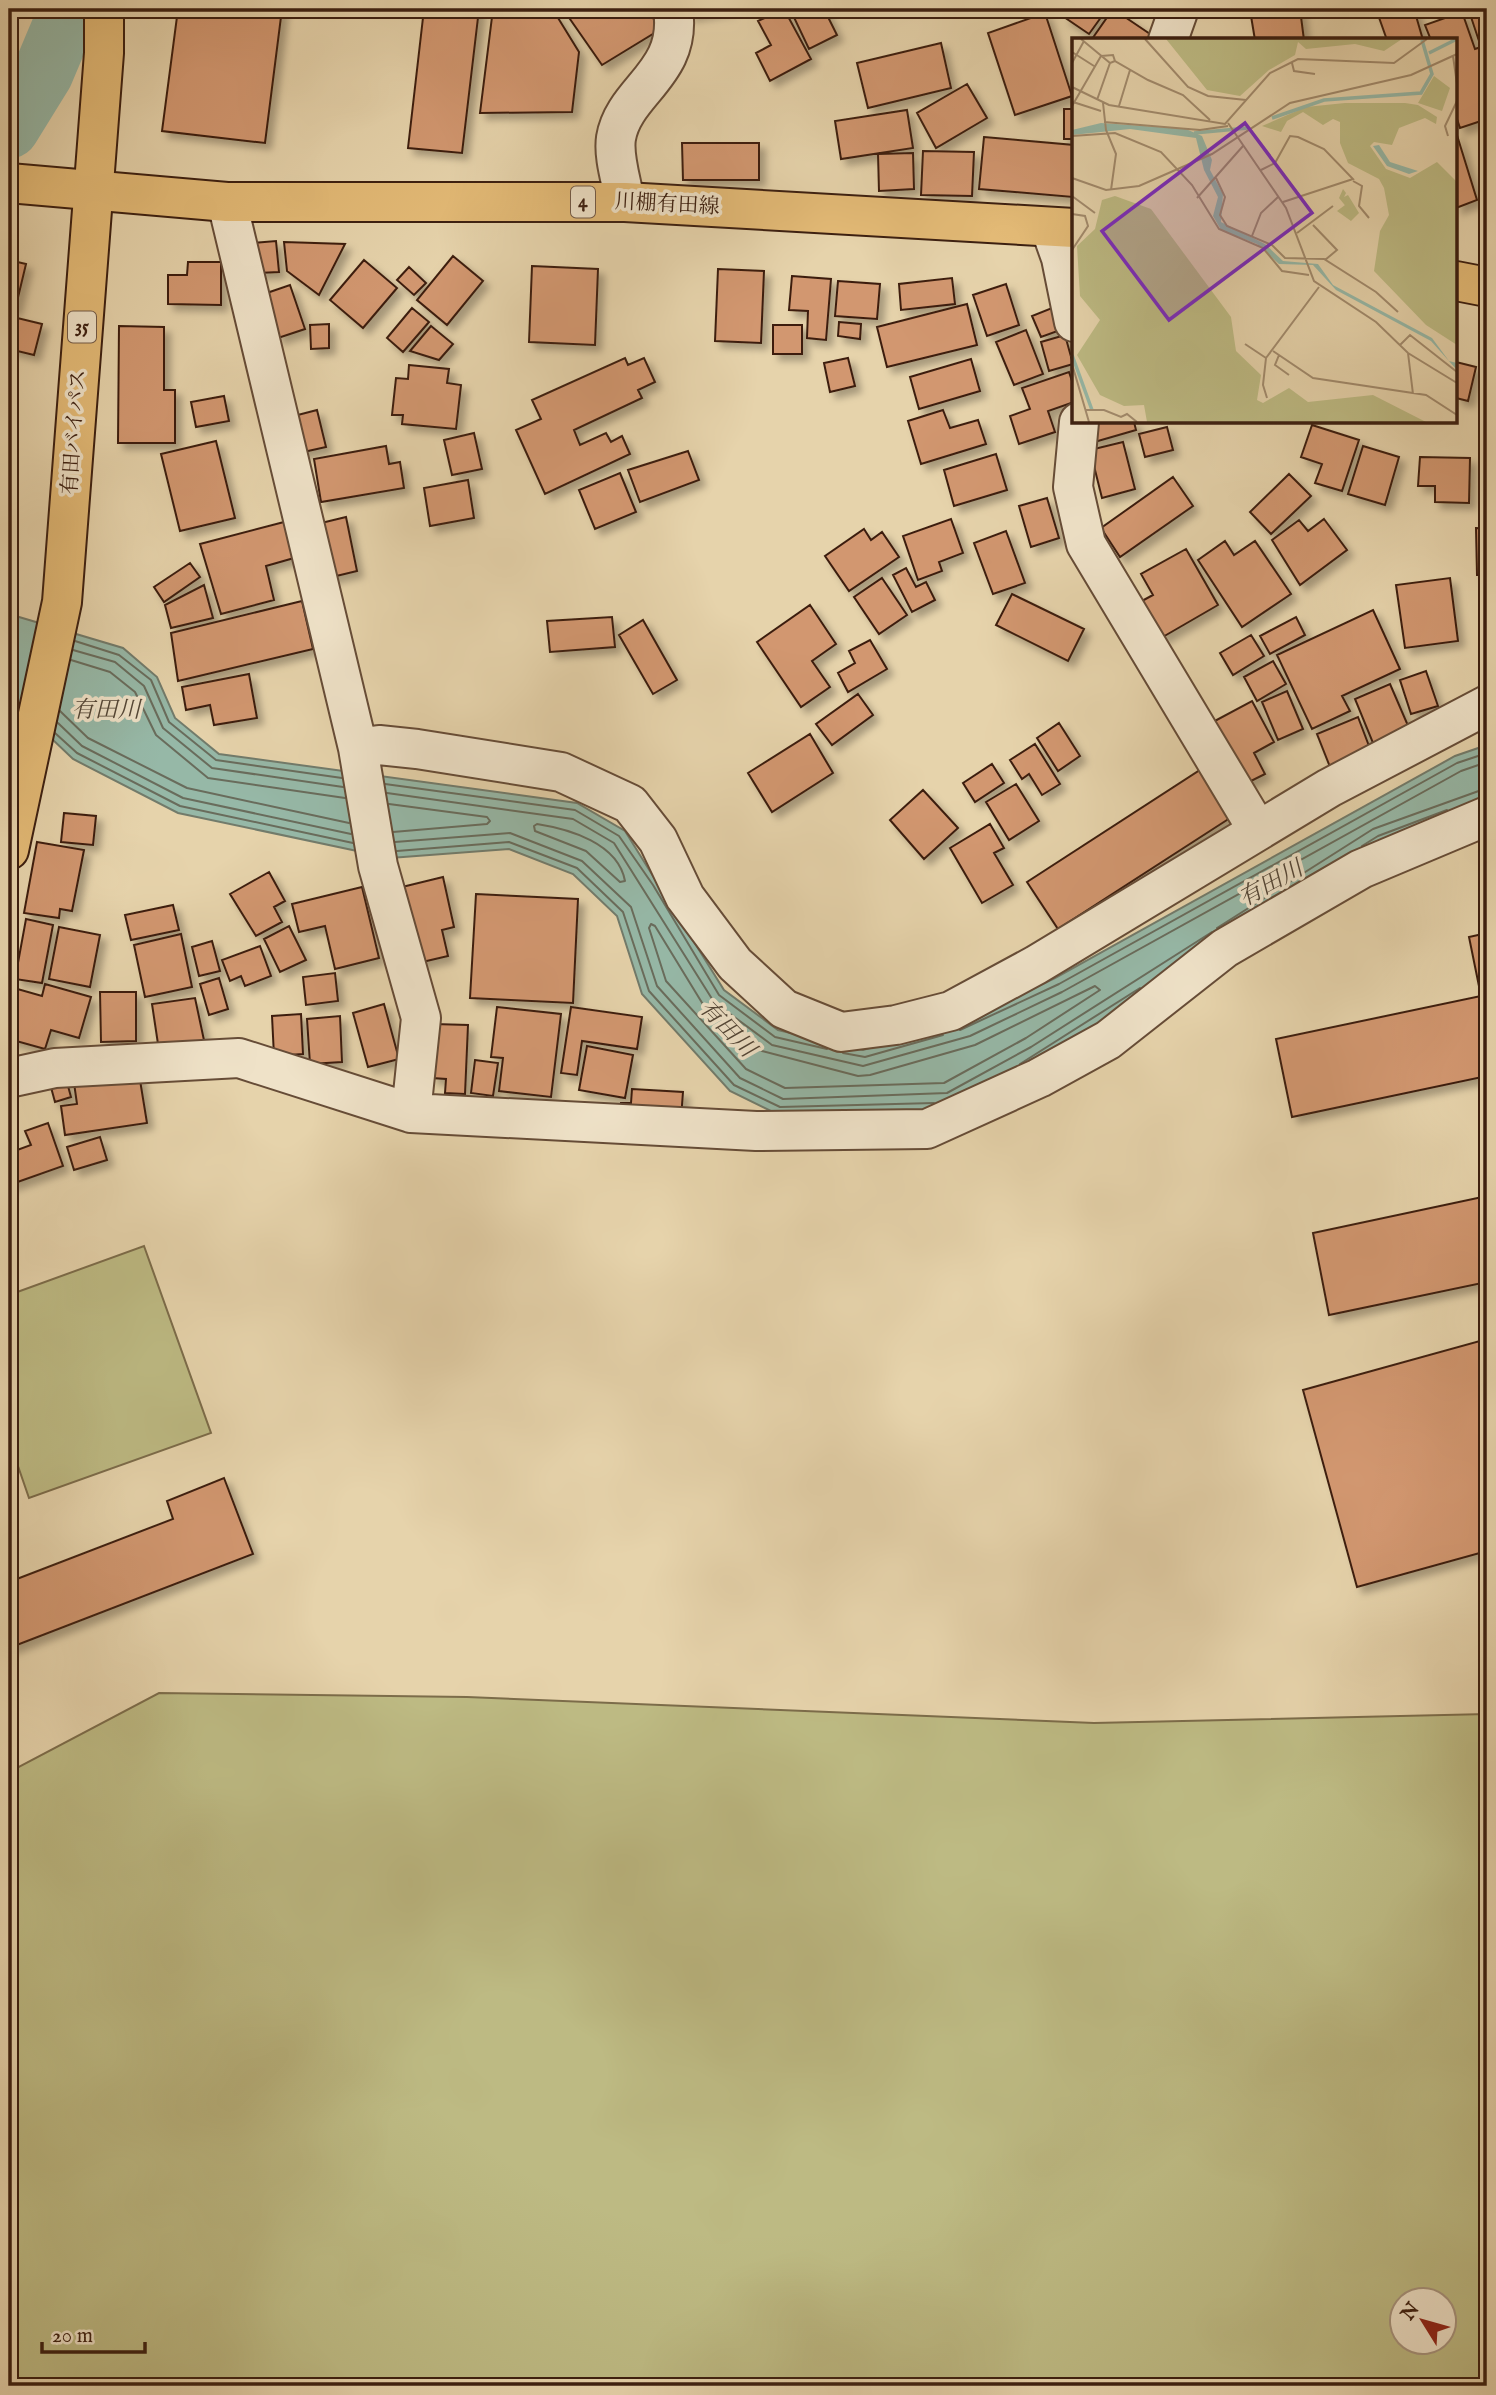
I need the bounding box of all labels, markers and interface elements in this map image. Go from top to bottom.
inset map [1072,38,1458,424]
road number: 4 [571,186,595,218]
street label: 川棚有田線 [614,189,720,221]
road number: 35 [68,312,96,342]
street label: 有田バイパス [57,368,93,496]
water label: 有田川 [72,696,144,725]
water label: 有田川 [1234,853,1311,913]
water label: 有田川 [693,994,763,1066]
north arrow [1388,2286,1458,2356]
text: N [1396,2298,1426,2327]
scale bar [42,2311,145,2355]
text: 20 m [52,2323,93,2350]

